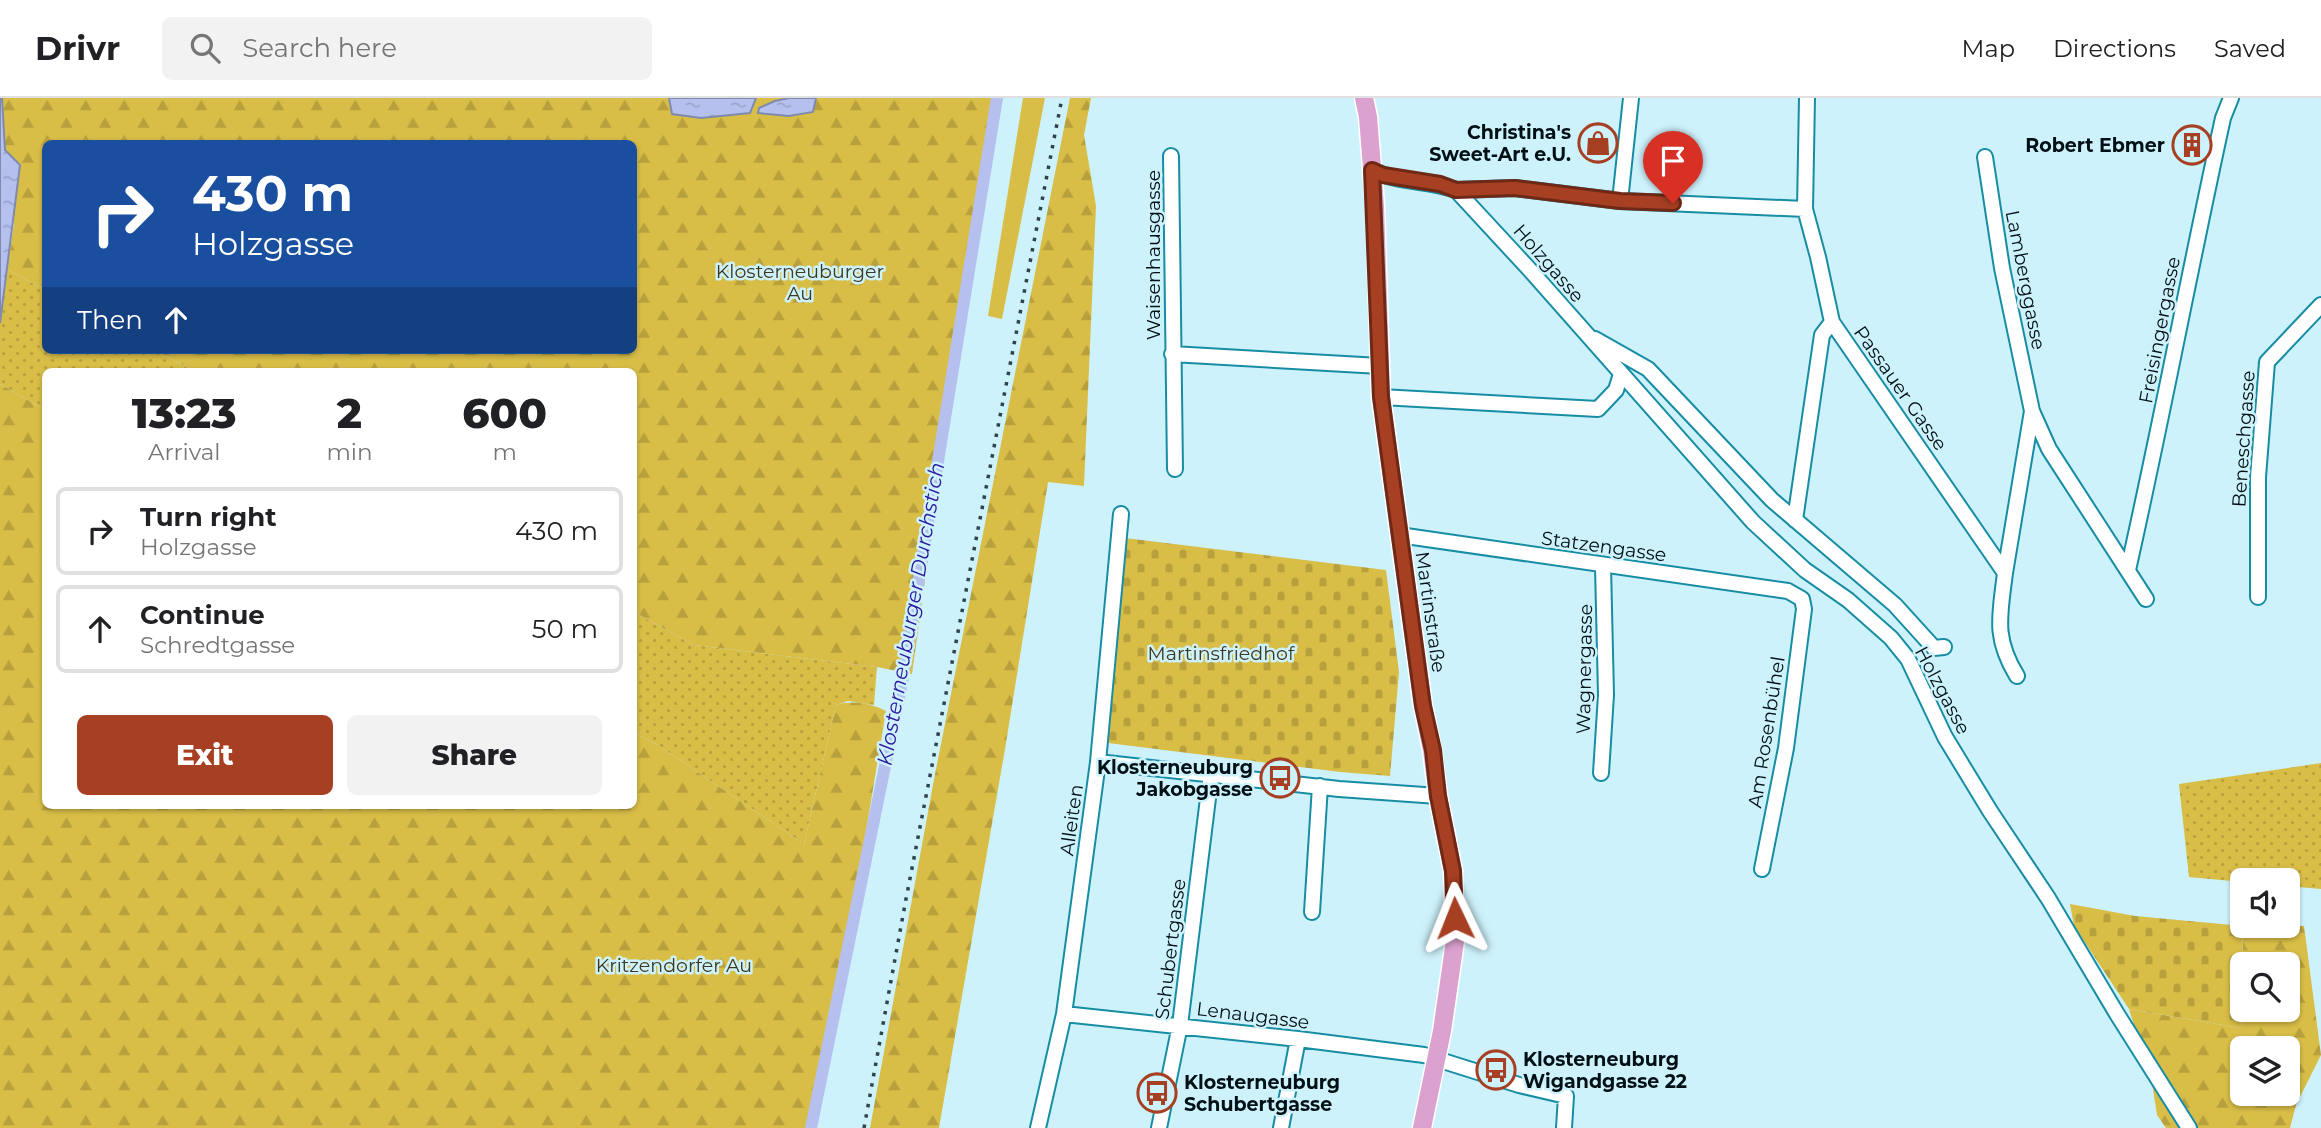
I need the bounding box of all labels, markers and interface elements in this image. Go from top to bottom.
search box [162,17,652,80]
text: Drivr [35,28,120,68]
icon: search [186,29,224,67]
text: Search here [242,32,397,64]
text: Map [1962,34,2015,63]
text: Directions [2053,34,2176,63]
text: Saved [2214,34,2286,63]
place label: Christina's Sweet-Art e.U. [1429,121,1571,166]
shop icon: Christina's Sweet-Art e.U. [1577,122,1619,164]
building icon: Robert Ebmer [2171,124,2213,166]
pin [1643,131,1703,203]
place label: Robert Ebmer [2025,134,2165,157]
icon: arrive [1654,142,1692,180]
text: 430 m [192,164,353,223]
icon: right [77,168,168,259]
street label: Waisenhausgasse [1142,170,1165,340]
street label: Lamberggasse [2001,208,2050,352]
street label: Holzgasse [1508,219,1589,307]
text: Holzgasse [192,224,354,263]
street label: Freisingergasse [2134,255,2185,405]
park label: Klosterneuburger Au [716,260,884,305]
icon: ahead [157,301,195,339]
text: Then [77,304,143,336]
street label: Passauer Gasse [1849,321,1952,455]
street label: Beneschgasse [2227,370,2260,508]
text: 13:23 [132,387,237,439]
text: 2 [337,387,362,439]
text: 600 [462,387,547,439]
text: Arrival [148,438,220,466]
text: min [326,438,373,466]
text: m [493,438,517,466]
water label: Klosterneuburger Durchstich [872,460,950,767]
text: Turn right [140,501,276,533]
icon: right [81,512,119,550]
text: 430 m [515,515,598,547]
street label: Statzengasse [1540,526,1668,567]
text: Holzgasse [140,533,257,561]
street label: Martinstraße [1411,550,1450,674]
text: Continue [140,599,265,631]
street label: Wagnergasse [1572,604,1597,734]
icon: ahead [81,610,119,648]
text: 50 m [532,613,598,645]
text: Schredtgasse [140,631,295,659]
park label: Martinsfriedhof [1148,642,1296,665]
street label: Holzgasse [1910,642,1975,738]
street label: Am Rosenbühel [1743,655,1790,809]
button: Exit [77,715,333,795]
button: Share [347,715,602,795]
place label: Klosterneuburg Jakobgasse [1097,756,1253,801]
bus stop icon: Klosterneuburg Jakobgasse [1259,757,1301,799]
street label: Alleiten [1055,783,1088,857]
map controls [2230,868,2300,1106]
button: sound [2230,868,2300,938]
street label: Schubertgasse [1150,877,1191,1021]
position arrow [1418,881,1492,955]
button: search [2230,952,2300,1022]
park label: Kritzendorfer Au [596,954,752,977]
street label: Lenaugasse [1195,997,1311,1034]
button: layers [2230,1036,2300,1106]
place label: Klosterneuburg Wigandgasse 22 [1523,1048,1687,1093]
bus stop icon: Klosterneuburg Wigandgasse 22 [1475,1049,1517,1091]
place label: Klosterneuburg Schubertgasse [1184,1071,1340,1116]
bus stop icon: Klosterneuburg Schubertgasse [1136,1072,1178,1114]

